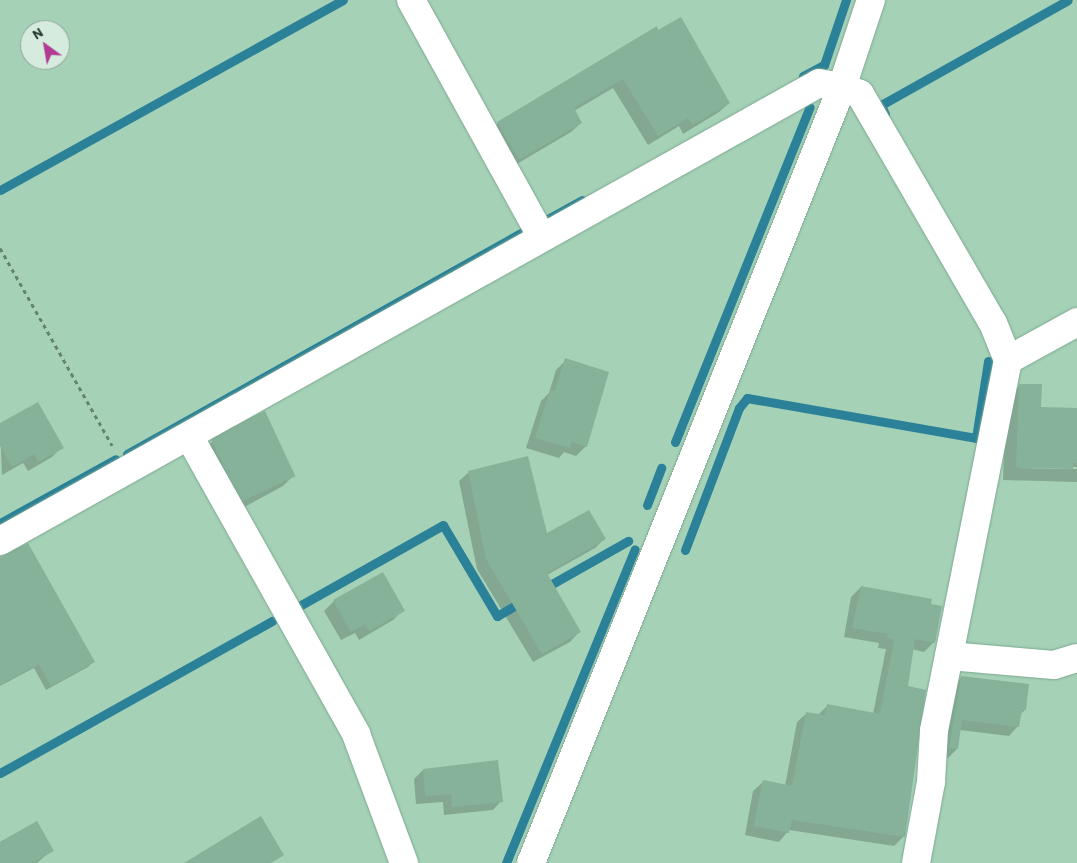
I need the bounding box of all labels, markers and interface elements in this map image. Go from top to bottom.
north arrow [20,20,70,70]
text: N [29,23,46,42]

